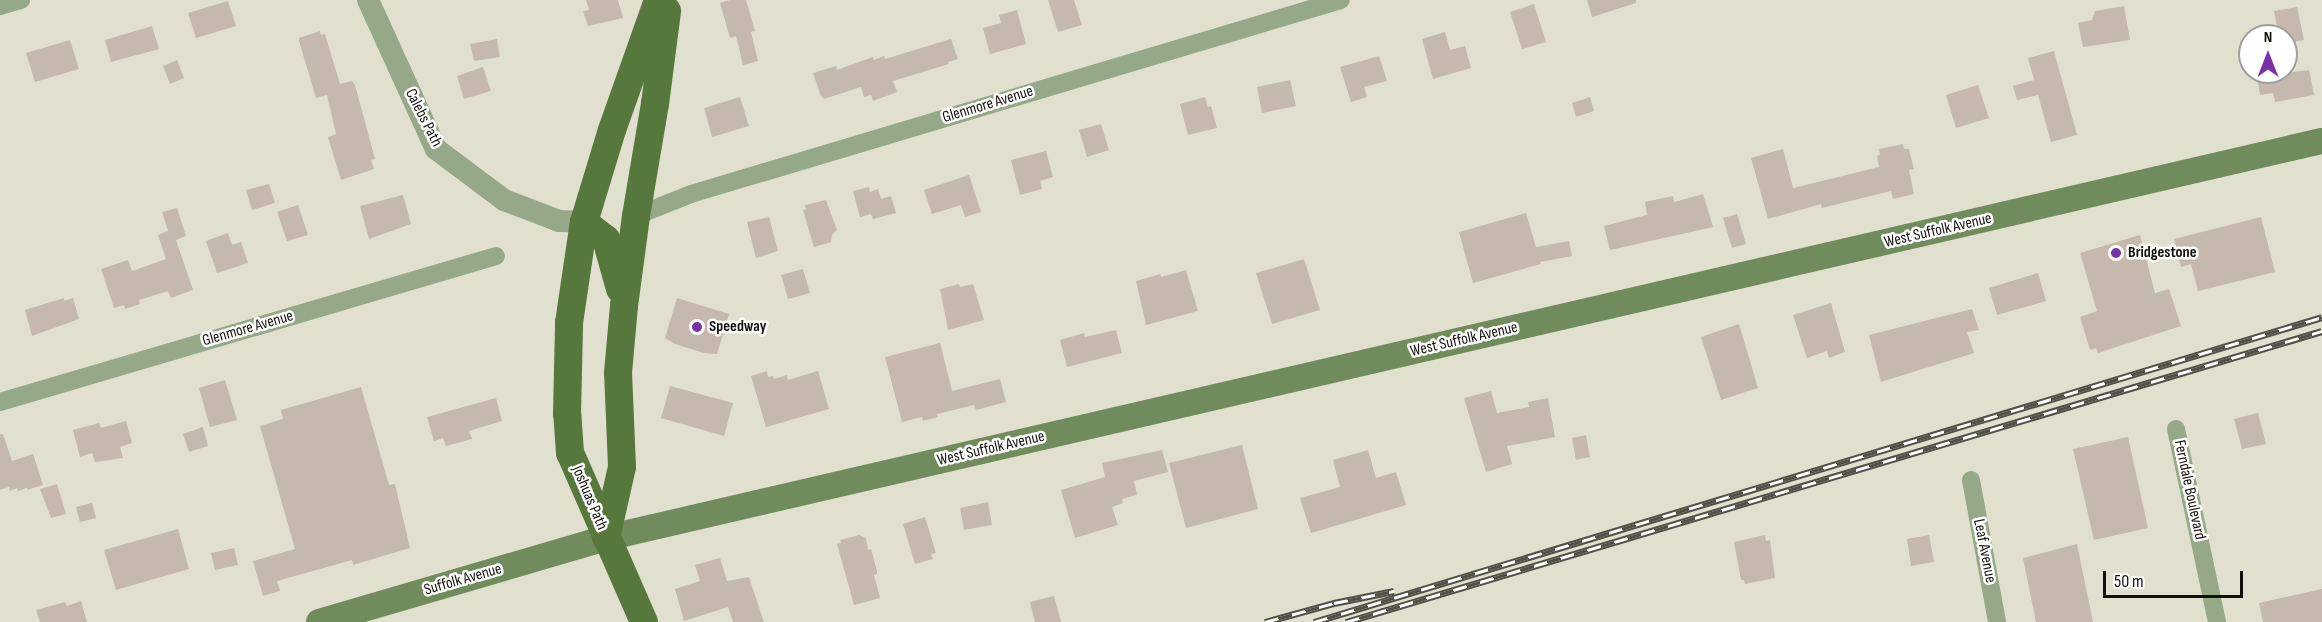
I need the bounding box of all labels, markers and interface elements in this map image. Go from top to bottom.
north arrow [2238,24,2298,84]
text: N [2264,28,2272,47]
street label: Glenmore Avenue [940,82,1036,128]
street label: Calebs Path [400,86,446,150]
street label: West Suffolk Avenue [1882,209,1994,253]
place label: Bridgestone [2128,243,2197,263]
marker: Bridgestone [2109,246,2123,260]
street label: Glenmore Avenue [200,307,296,351]
place label: Speedway [709,317,766,337]
street label: West Suffolk Avenue [1408,318,1520,362]
marker: Speedway [690,320,704,334]
street label: West Suffolk Avenue [935,427,1047,471]
street label: Ferndale Boulevard [2169,438,2209,542]
street label: Joshuas Path [567,463,611,533]
street label: Leaf Avenue [1968,517,2000,585]
scale bar [2106,559,2246,597]
street label: Suffolk Avenue [422,560,504,600]
text: 50 m [2114,571,2144,592]

